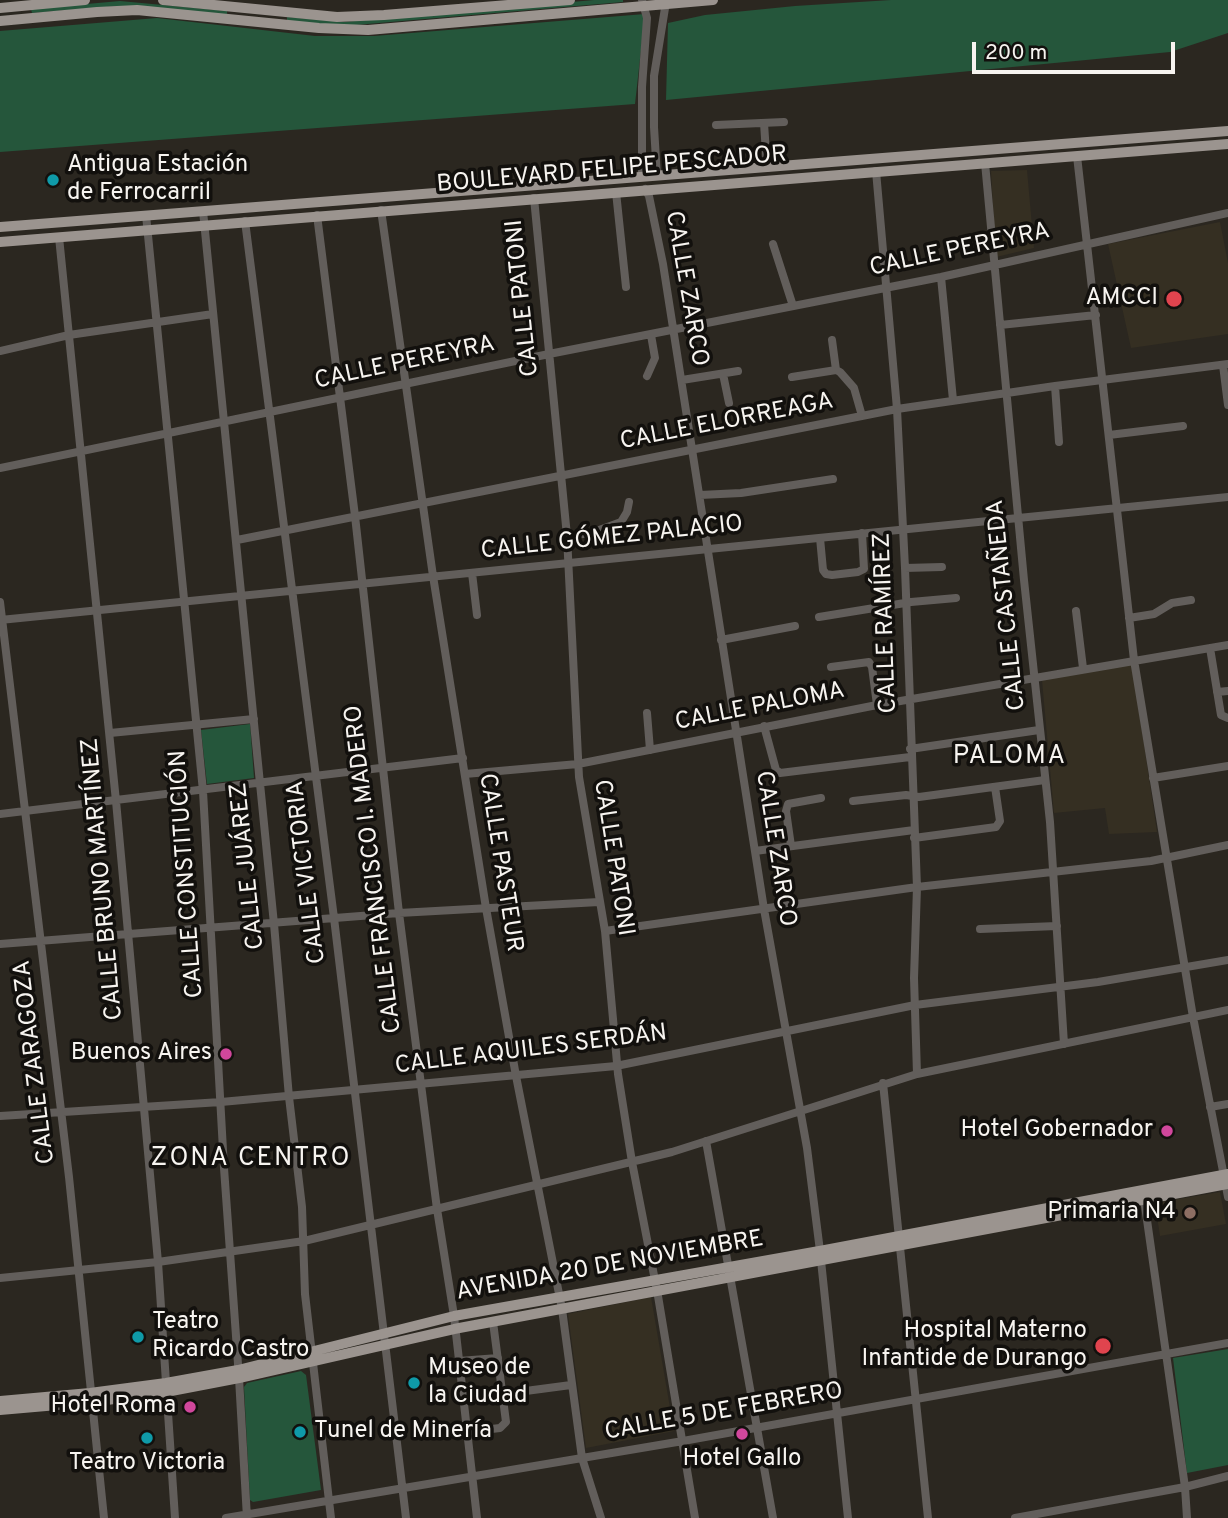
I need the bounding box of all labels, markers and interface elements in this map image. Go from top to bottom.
scale bar [976,28,1179,72]
text: 200 m [985,40,1047,67]
street label: BOULEVARD FELIPE PESCADOR [436,141,788,201]
place label: Antigua Estación de Ferrocarril [67,152,248,208]
marker: Antigua Estación de Ferrocarril [45,172,61,188]
street label: CALLE ZARCO [657,209,713,369]
street label: CALLE PATONI [501,218,547,378]
street label: CALLE PEREYRA [867,218,1053,284]
place label: AMCCI [1085,285,1158,313]
marker: AMCCI [1164,289,1184,309]
street label: CALLE PEREYRA [312,331,498,397]
street label: CALLE ELORREAGA [618,388,836,458]
street label: CALLE CASTAÑEDA [983,498,1033,712]
street label: CALLE GÓMEZ PALACIO [479,511,745,567]
street label: CALLE RAMÍREZ [869,532,905,714]
street label: CALLE PALOMA [673,677,847,739]
street label: CALLE FRANCISCO I. MADERO [341,703,409,1035]
street label: CALLE BRUNO MARTÍNEZ [77,737,131,1021]
district label: PALOMA [954,742,1066,774]
street label: CALLE CONSTITUCIÓN [165,749,211,999]
street label: CALLE ZARCO [747,769,801,929]
street label: CALLE PASTEUR [471,771,527,955]
street label: CALLE PATONI [585,778,639,938]
street label: CALLE VICTORIA [282,779,334,965]
street label: CALLE JUÁREZ [226,781,272,951]
street label: CALLE ZARAGOZA [9,958,63,1166]
street label: CALLE AQUILES SERDÁN [393,1020,669,1082]
place label: Buenos Aires [71,1040,212,1068]
marker: Buenos Aires [218,1046,234,1062]
place label: Hotel Gobernador [960,1117,1153,1145]
marker: Hotel Gobernador [1159,1123,1175,1139]
district label: ZONA CENTRO [152,1144,350,1176]
place label: Primaria N4 [1047,1199,1176,1227]
marker: Primaria N4 [1182,1205,1198,1221]
street label: AVENIDA 20 DE NOVIEMBRE [454,1226,766,1308]
place label: Teatro Ricardo Castro [152,1309,309,1365]
place label: Hospital Materno Infantide de Durango [861,1318,1087,1374]
marker: Teatro Ricardo Castro [130,1329,146,1345]
marker: Hospital Materno Infantide de Durango [1093,1336,1113,1356]
place label: Museo de la Ciudad [428,1355,531,1411]
marker: Museo de la Ciudad [406,1375,422,1391]
street label: CALLE 5 DE FEBRERO [603,1378,845,1448]
place label: Hotel Roma [51,1393,176,1421]
marker: Hotel Roma [182,1399,198,1415]
place label: Tunel de Minería [314,1418,492,1446]
marker: Tunel de Minería [292,1424,308,1440]
marker: Hotel Gallo [734,1426,750,1442]
marker: Teatro Victoria [139,1430,155,1446]
place label: Hotel Gallo [683,1446,801,1474]
place label: Teatro Victoria [69,1450,225,1478]

